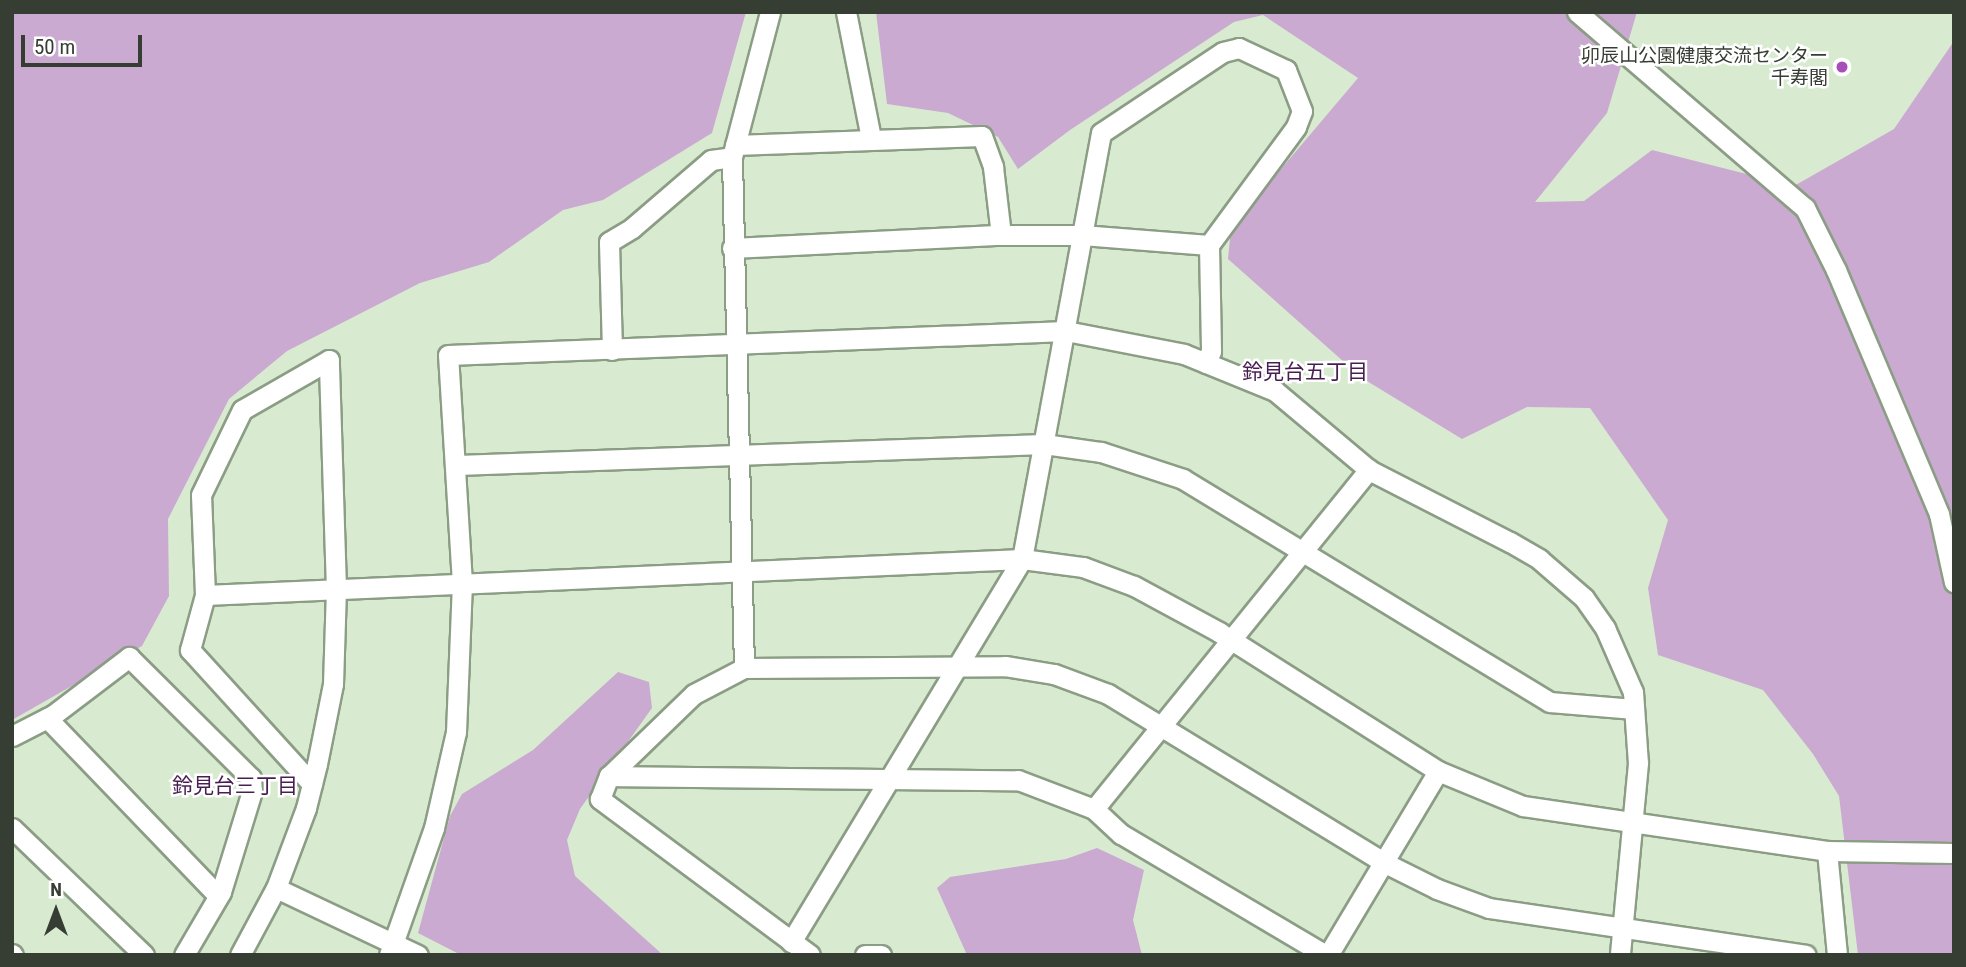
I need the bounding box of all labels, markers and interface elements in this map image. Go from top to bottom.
scale bar [24,21,145,65]
text: 50 m [34,35,75,59]
place label: 卯辰山公園健康交流センター 千寿閣 [1581,45,1828,89]
marker: 卯辰山公園健康交流センター 千寿閣 [1834,59,1850,75]
district label: 鈴見台五丁目 [1242,359,1368,385]
district label: 鈴見台三丁目 [172,773,298,799]
north arrow [21,876,91,946]
text: N [50,878,62,901]

